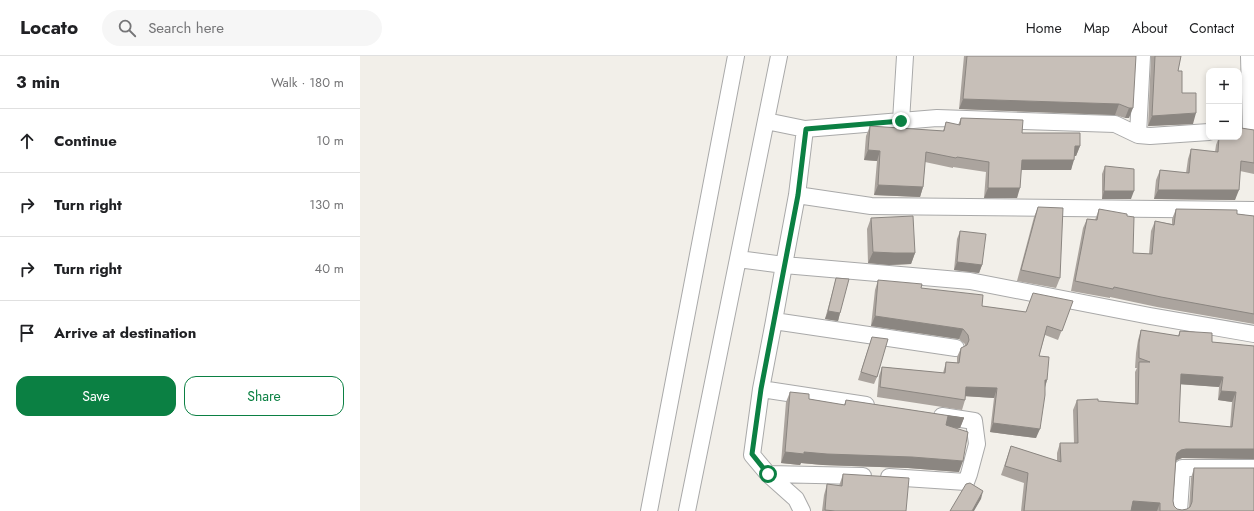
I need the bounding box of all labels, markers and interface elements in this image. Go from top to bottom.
search box [102,10,382,46]
text: Locato [20,14,78,41]
icon: search [116,17,138,39]
text: Search here [148,17,224,39]
text: Home [1026,18,1062,38]
text: Map [1084,18,1110,38]
text: About [1132,18,1167,38]
text: Contact [1189,18,1234,38]
map controls [1206,68,1242,140]
button: + [1206,68,1242,104]
text: 3 min [16,70,60,94]
text: Walk · 180 m [271,73,344,92]
button: − [1206,104,1242,140]
route end [892,112,910,130]
icon: ahead [16,130,38,152]
text: Continue [54,130,117,152]
text: 10 m [316,131,344,150]
icon: right [16,194,38,216]
text: Turn right [54,194,122,216]
text: 130 m [309,195,344,214]
icon: right [16,258,38,280]
text: Turn right [54,258,122,280]
text: 40 m [315,259,344,278]
icon: arrive [16,322,38,344]
text: Arrive at destination [54,322,196,344]
button: Save [16,376,176,416]
button: Share [184,376,344,416]
route start [759,465,777,483]

